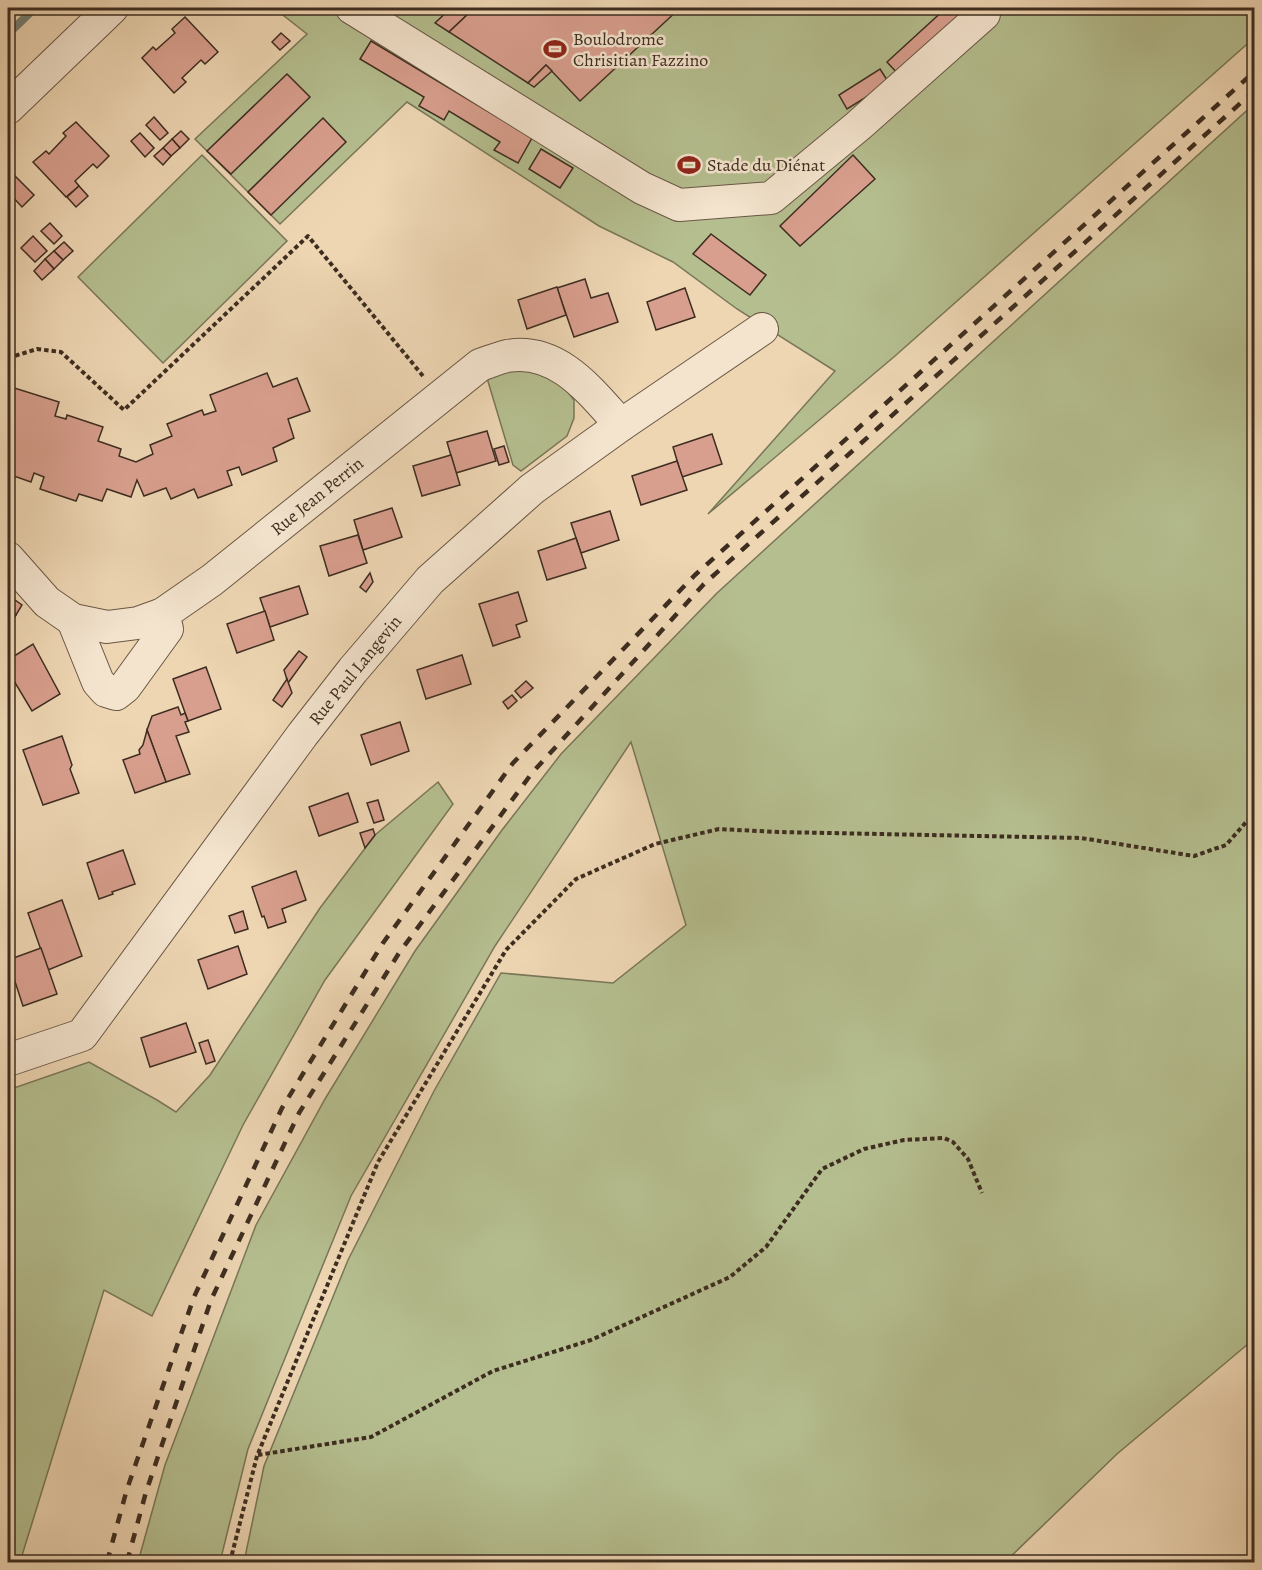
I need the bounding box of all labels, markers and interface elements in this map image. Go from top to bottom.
place label: Boulodrome Chrisitian Fazzino [573,27,708,72]
sports icon: Boulodrome Chrisitian Fazzino [542,36,568,62]
sports icon: Stade du Diénat [676,152,702,178]
place label: Stade du Diénat [707,153,825,177]
street label: Rue Jean Perrin [266,451,368,541]
street label: Rue Paul Langevin [303,610,407,730]

